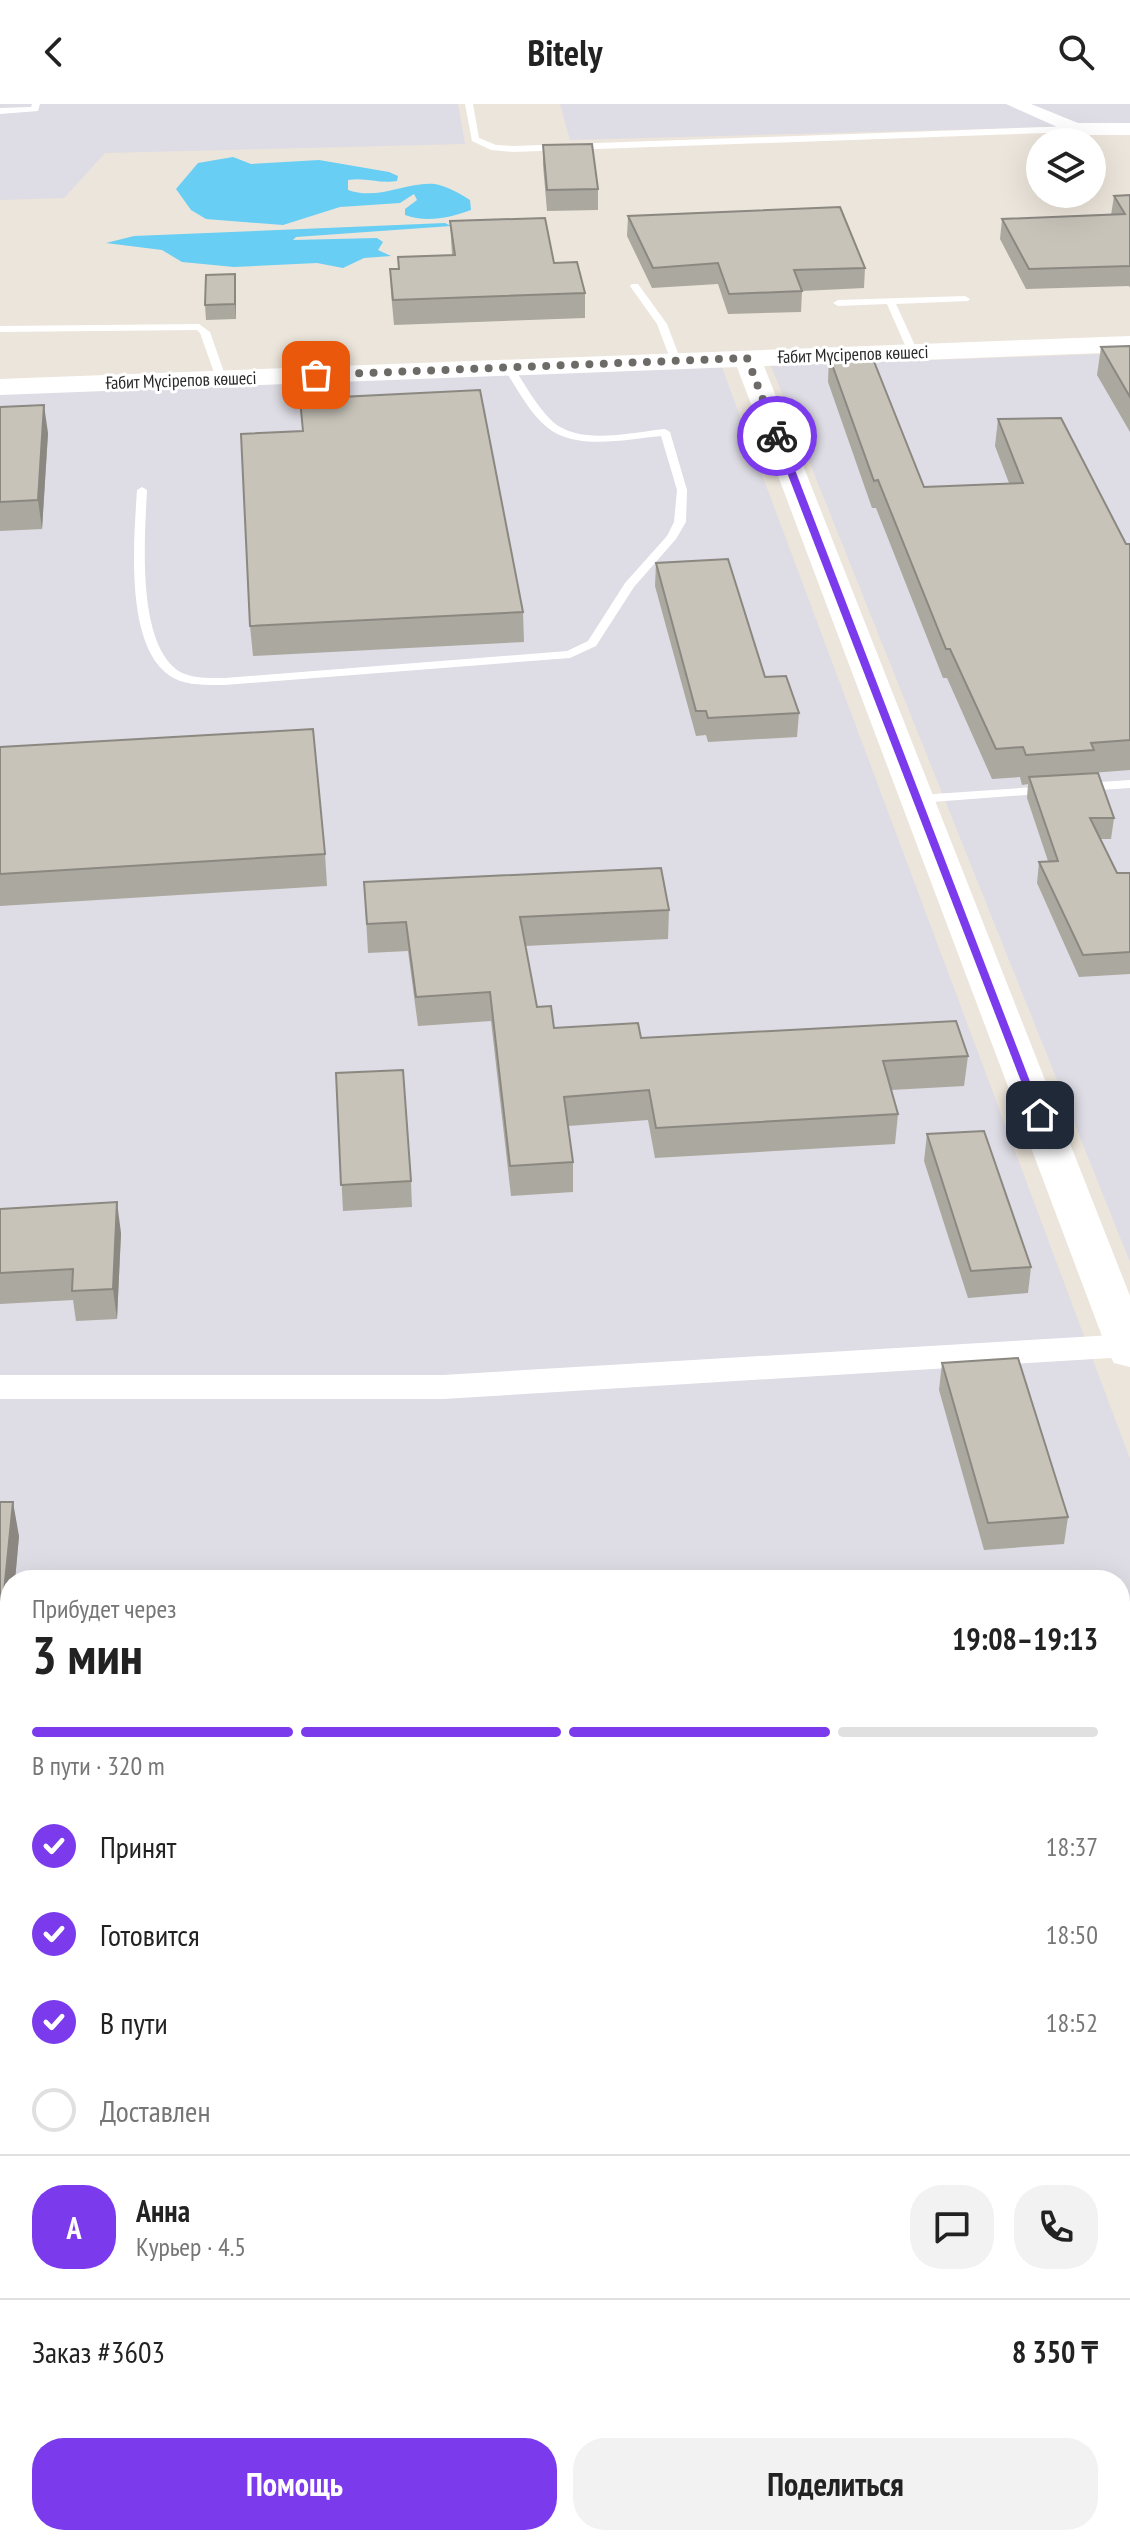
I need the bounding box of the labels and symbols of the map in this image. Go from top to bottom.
street label: Ғабит Мүсірепов көшесі [777,340,929,368]
pin [282,341,350,409]
street label: Ғабит Мүсірепов көшесі [105,366,257,394]
courier [737,396,817,476]
pin [1006,1081,1074,1149]

